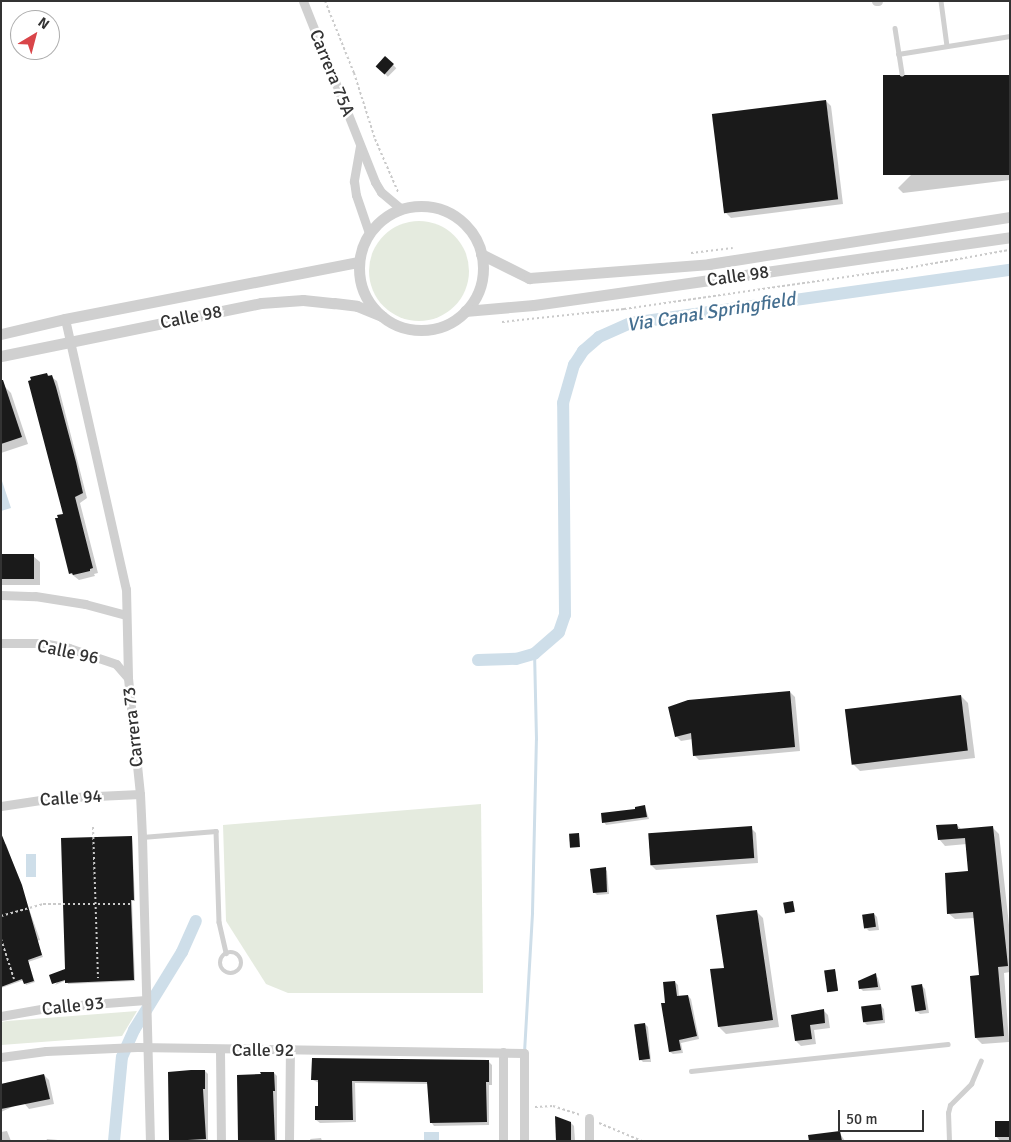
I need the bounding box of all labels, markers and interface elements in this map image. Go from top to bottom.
north arrow [10,10,60,60]
text: N [35,14,53,33]
street label: Carrera 75A [305,26,359,120]
street label: Calle 98 [706,261,770,291]
water label: Via Canal Springfield [625,288,797,338]
street label: Calle 98 [158,300,224,334]
street label: Calle 96 [35,635,101,669]
street label: Carrera 73 [118,686,148,768]
street label: Calle 94 [39,785,103,811]
street label: Calle 93 [41,992,105,1020]
street label: Calle 92 [232,1039,294,1061]
scale bar [841,1100,927,1132]
text: 50 m [846,1110,877,1128]

